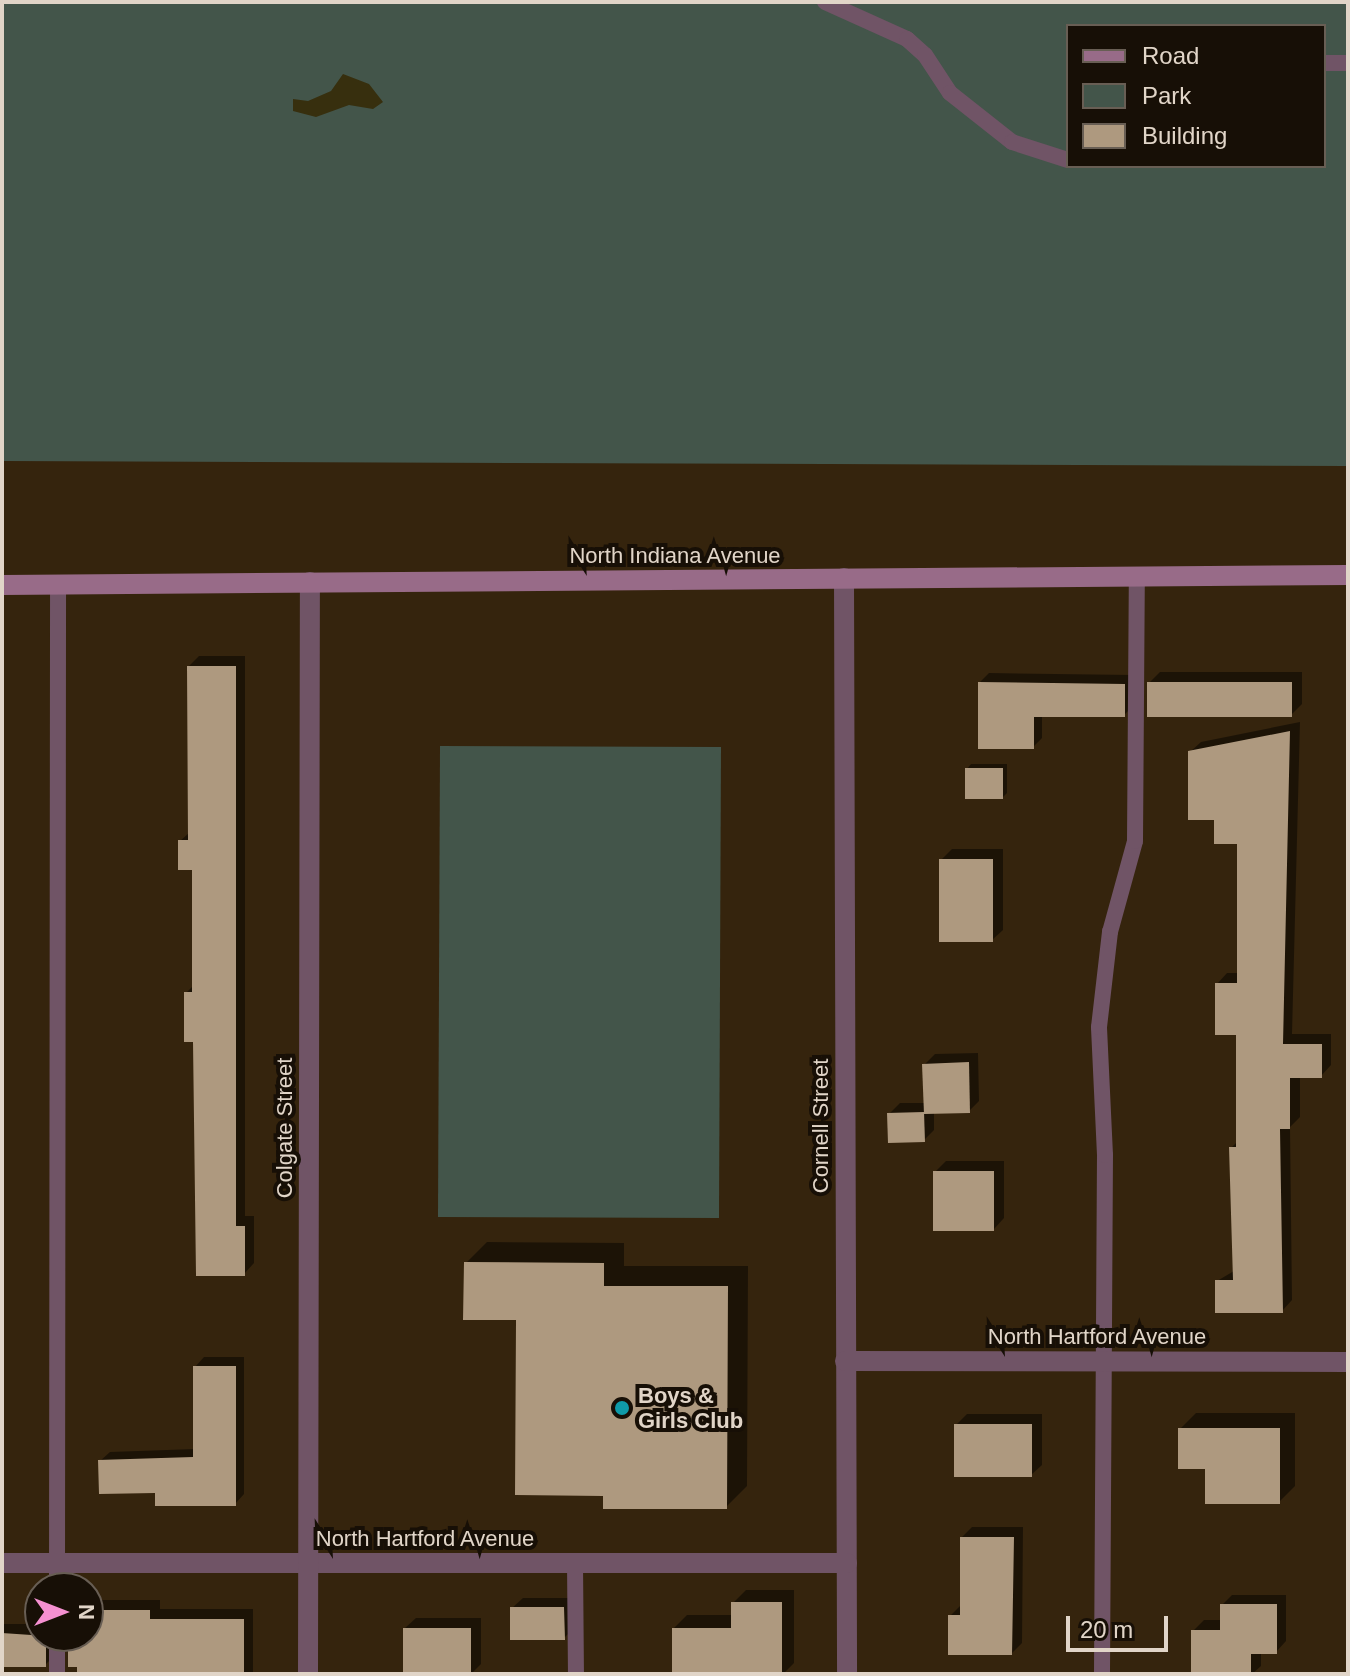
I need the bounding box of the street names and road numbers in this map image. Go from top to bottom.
street label: North Indiana Avenue [569,543,781,569]
street label: Colgate Street [272,1058,298,1198]
street label: Cornell Street [808,1059,834,1193]
street label: North Hartford Avenue [987,1324,1207,1350]
street label: North Hartford Avenue [315,1526,535,1552]

